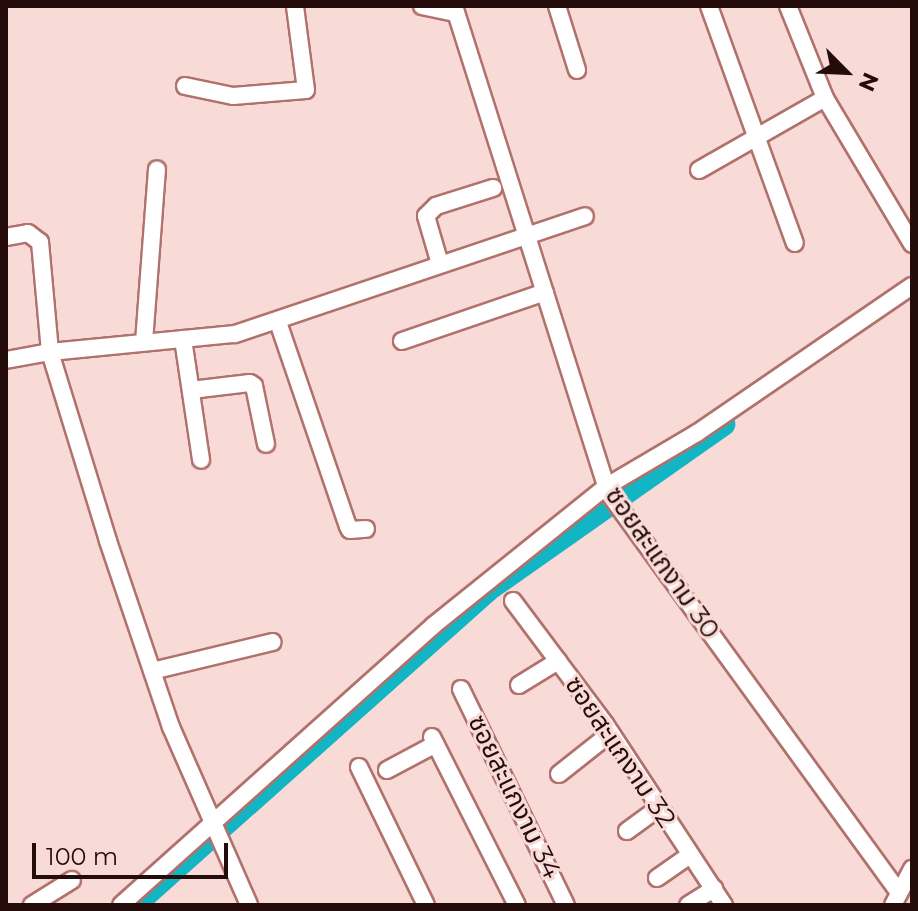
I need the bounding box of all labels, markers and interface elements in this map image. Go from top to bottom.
north arrow [806,32,886,112]
text: N [852,68,884,96]
street label: ซอยสะแกงาม 30 [598,481,726,645]
street label: ซอยสะแกงาม 32 [558,671,682,833]
street label: ซอยสะแกงาม 34 [461,710,567,884]
scale bar [36,827,232,877]
text: 100 m [46,842,118,871]

